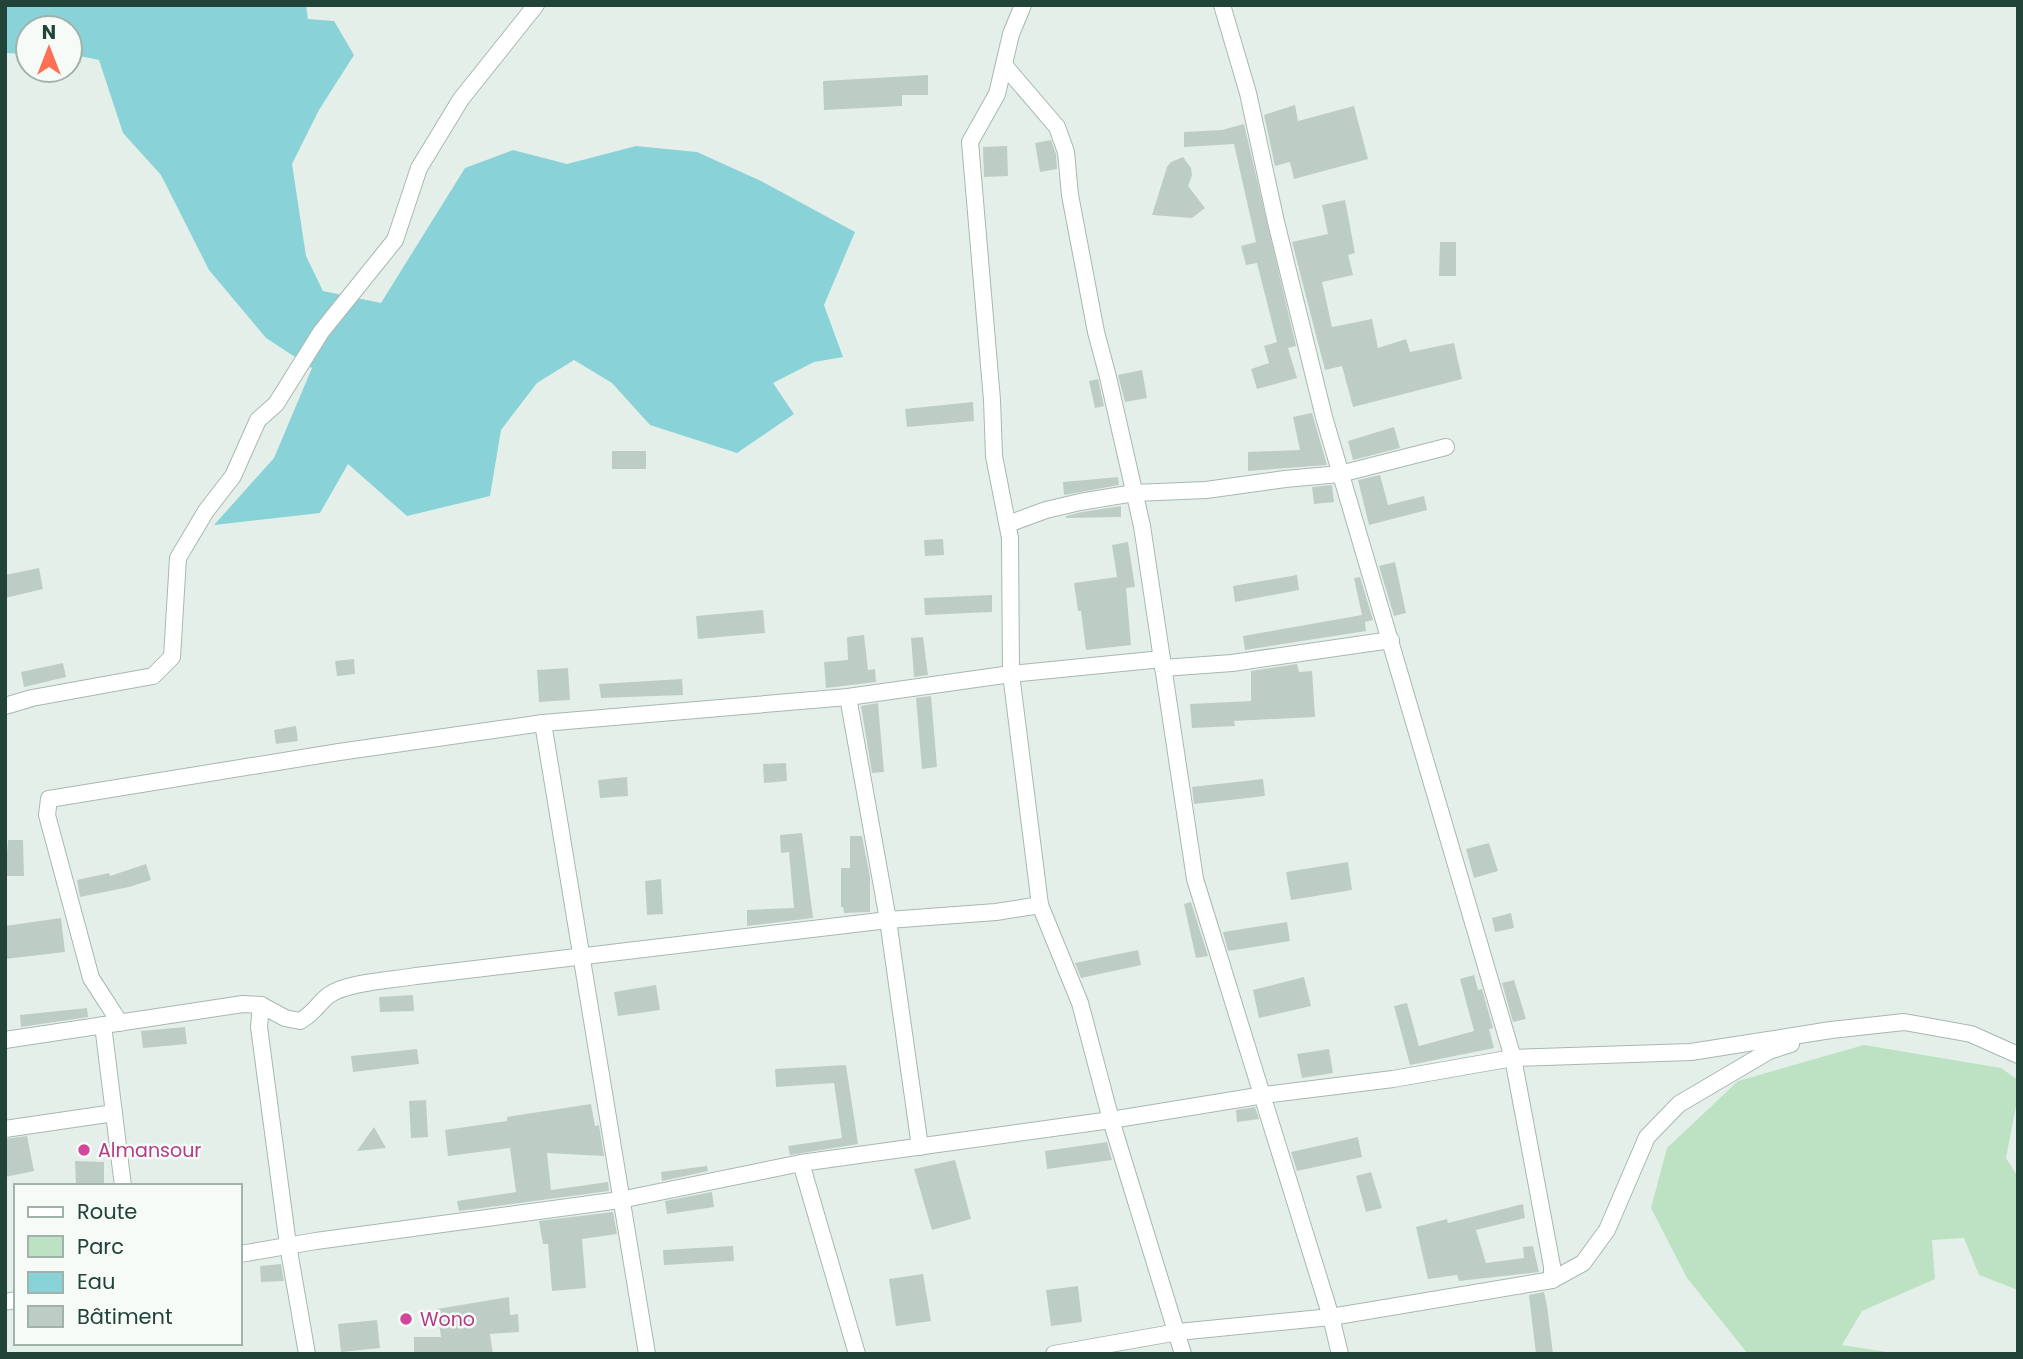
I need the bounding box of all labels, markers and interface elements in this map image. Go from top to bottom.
north arrow [14,14,84,84]
text: N [42,19,56,46]
place label: Almansour [98,1137,201,1164]
marker: Almansour [76,1142,92,1158]
legend [14,1184,242,1345]
text: Route [77,1197,137,1226]
text: Parc [77,1232,124,1261]
text: Eau [77,1267,115,1296]
text: Bâtiment [77,1302,173,1331]
place label: Wono [420,1306,475,1333]
marker: Wono [398,1311,414,1327]

